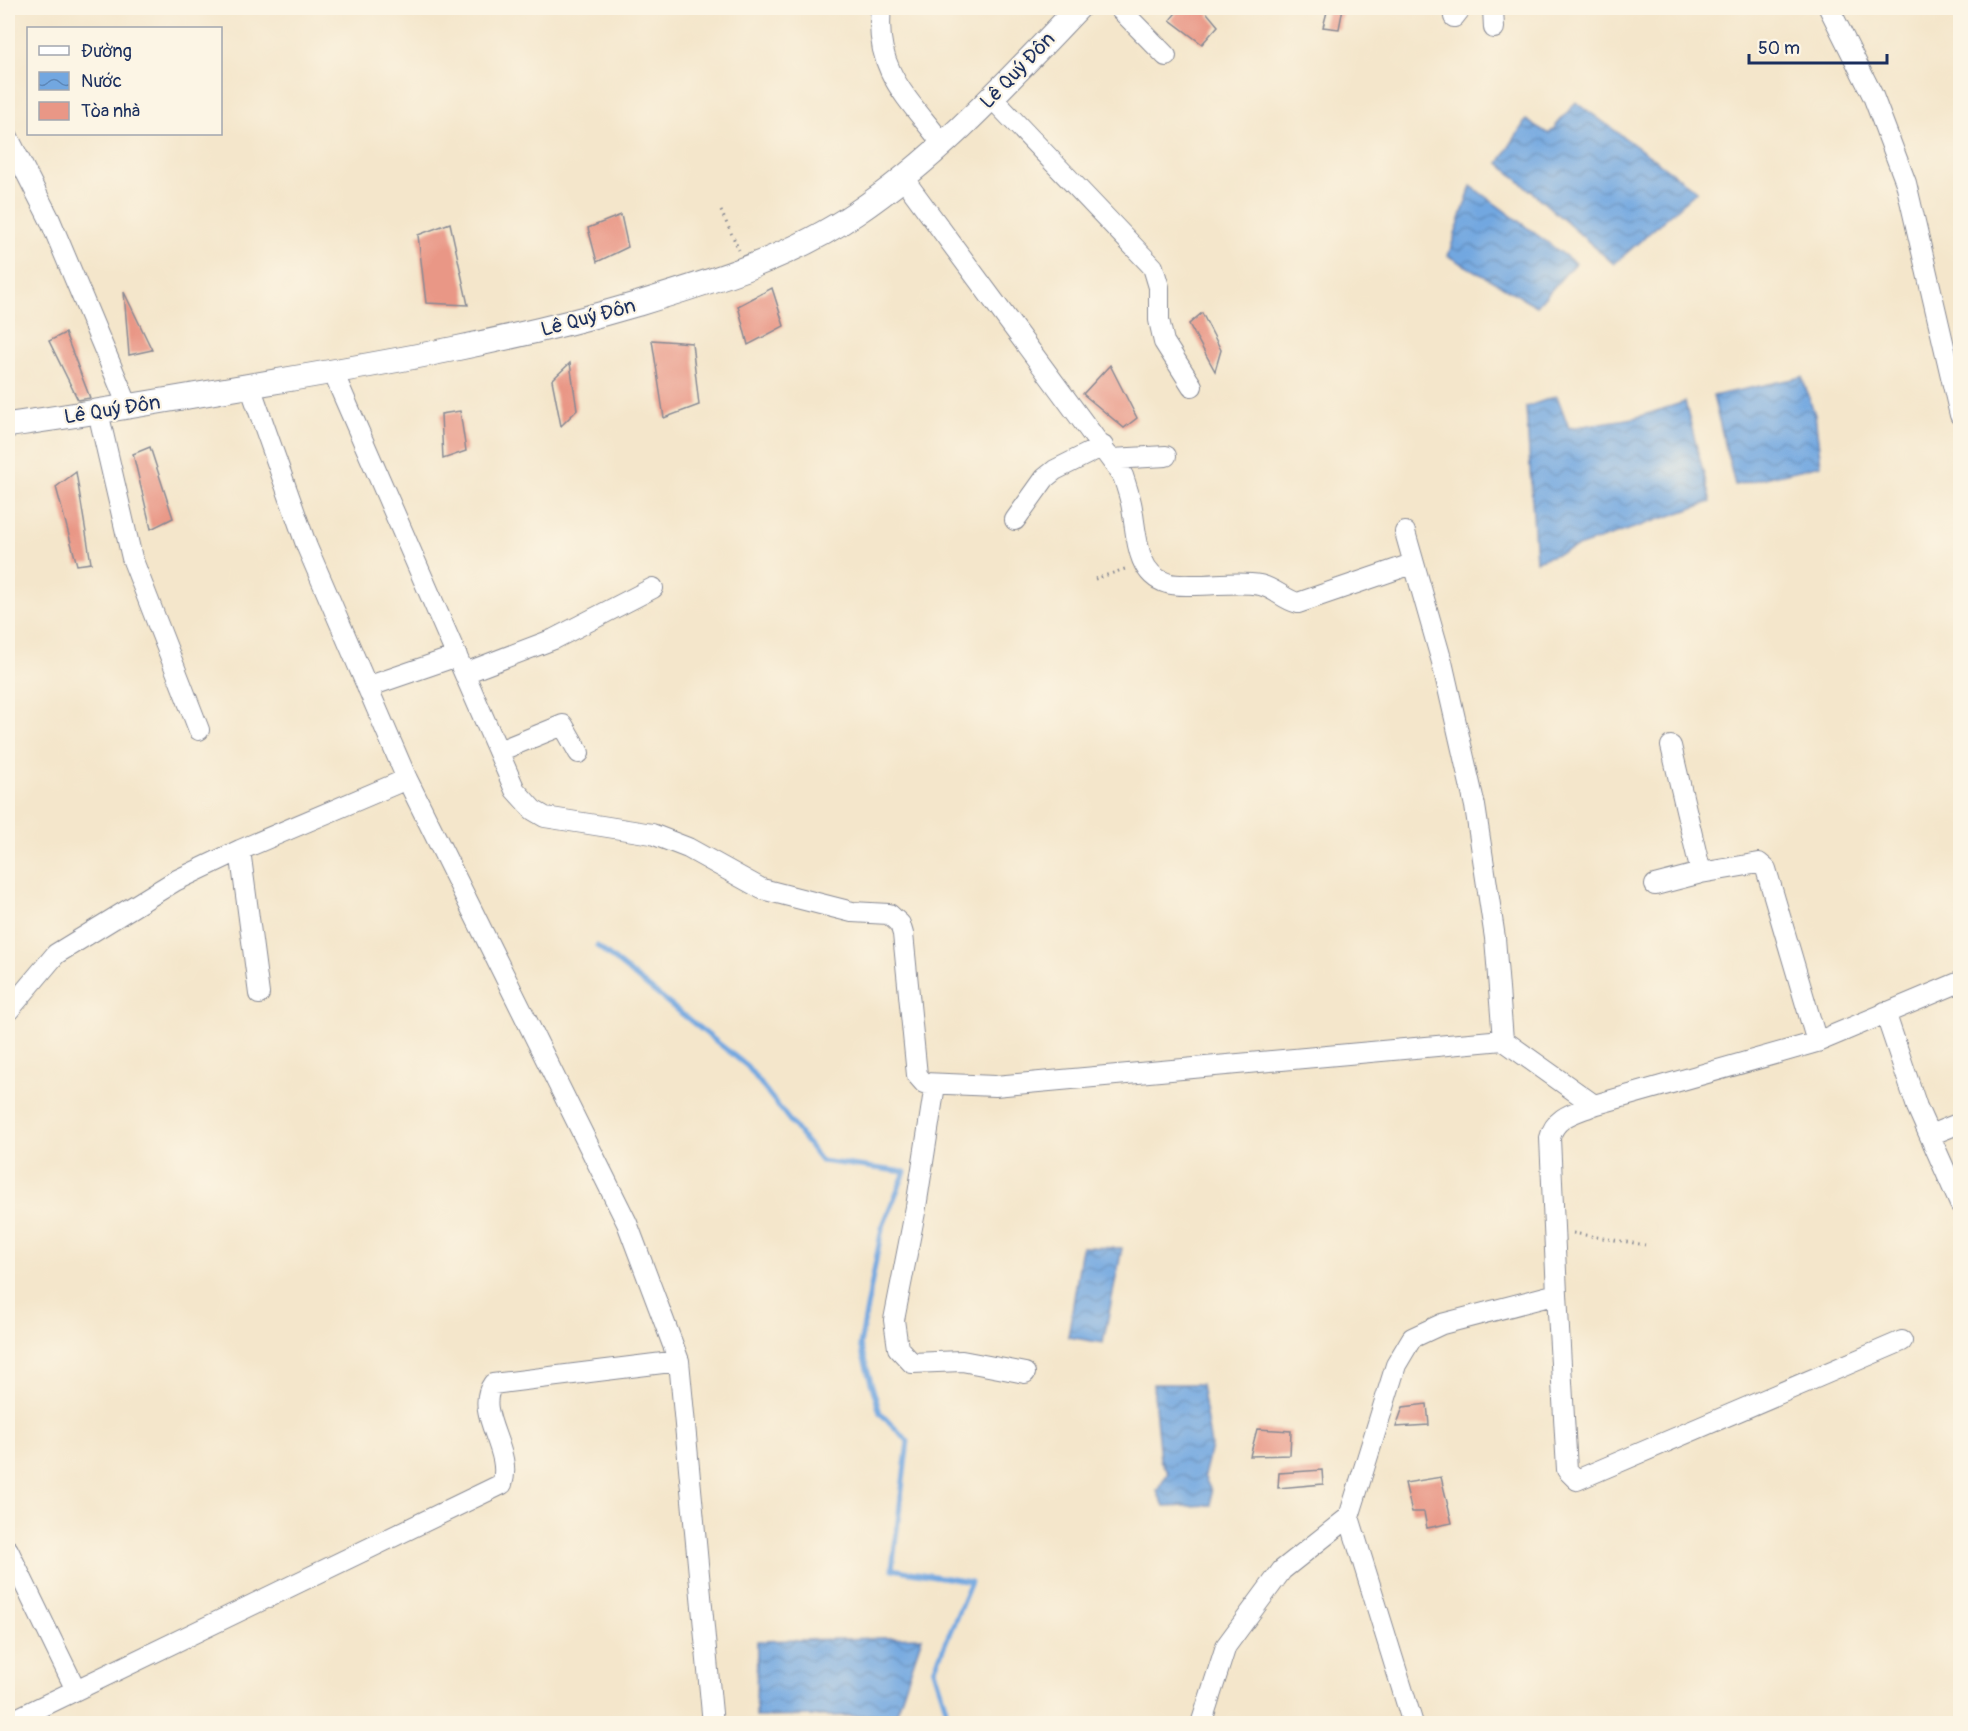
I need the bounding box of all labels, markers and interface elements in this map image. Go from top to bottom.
legend [27,27,222,135]
street label: Lê Quý Đôn [975,27,1060,114]
scale bar [1749,27,1887,65]
text: 50 m [1758,37,1800,60]
text: Đường [81,40,132,63]
text: Nước [81,70,122,93]
text: Tòa nhà [81,100,140,123]
street label: Lê Quý Đôn [538,293,638,342]
street label: Lê Quý Đôn [62,390,162,429]

